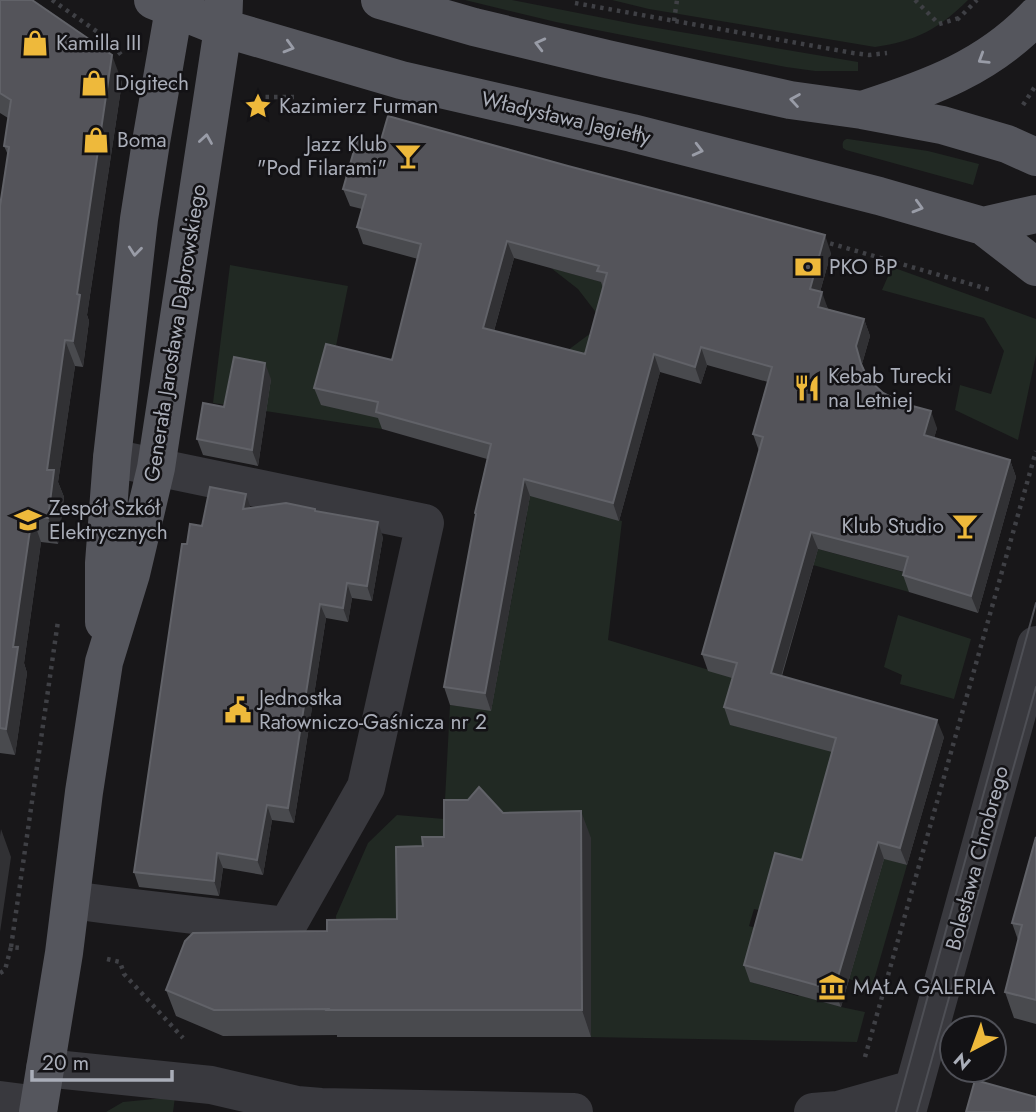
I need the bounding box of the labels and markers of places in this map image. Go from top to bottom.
shop icon: Kamilla III [20,28,50,58]
place label: Kamilla III [56,28,141,58]
shop icon: Digitech [79,68,109,98]
place label: Digitech [115,68,189,98]
place icon: Kazimierz Furman [243,91,273,121]
place label: Kazimierz Furman [279,91,438,121]
shop icon: Boma [81,125,111,155]
place label: Boma [117,125,167,155]
place label: Jazz Klub "Pod Filarami" [257,129,387,183]
bar icon: Jazz Klub "Pod Filarami" [393,141,423,171]
bank icon: PKO BP [793,252,823,282]
place label: PKO BP [829,252,897,282]
place label: Kebab Turecki na Letniej [828,361,952,415]
restaurant icon: Kebab Turecki na Letniej [792,373,822,403]
place label: Zespół Szkół Elektrycznych [49,493,168,547]
school or university icon: Zespół Szkół Elektrycznych [13,505,43,535]
place label: Klub Studio [842,511,944,541]
bar icon: Klub Studio [950,511,980,541]
place label: Jednostka Ratowniczo-Gaśnicza nr 2 [256,683,487,737]
public building icon: Jednostka Ratowniczo-Gaśnicza nr 2 [223,695,253,725]
museum icon: MAŁA GALERIA [817,972,847,1002]
place label: MAŁA GALERIA [853,972,996,1002]

